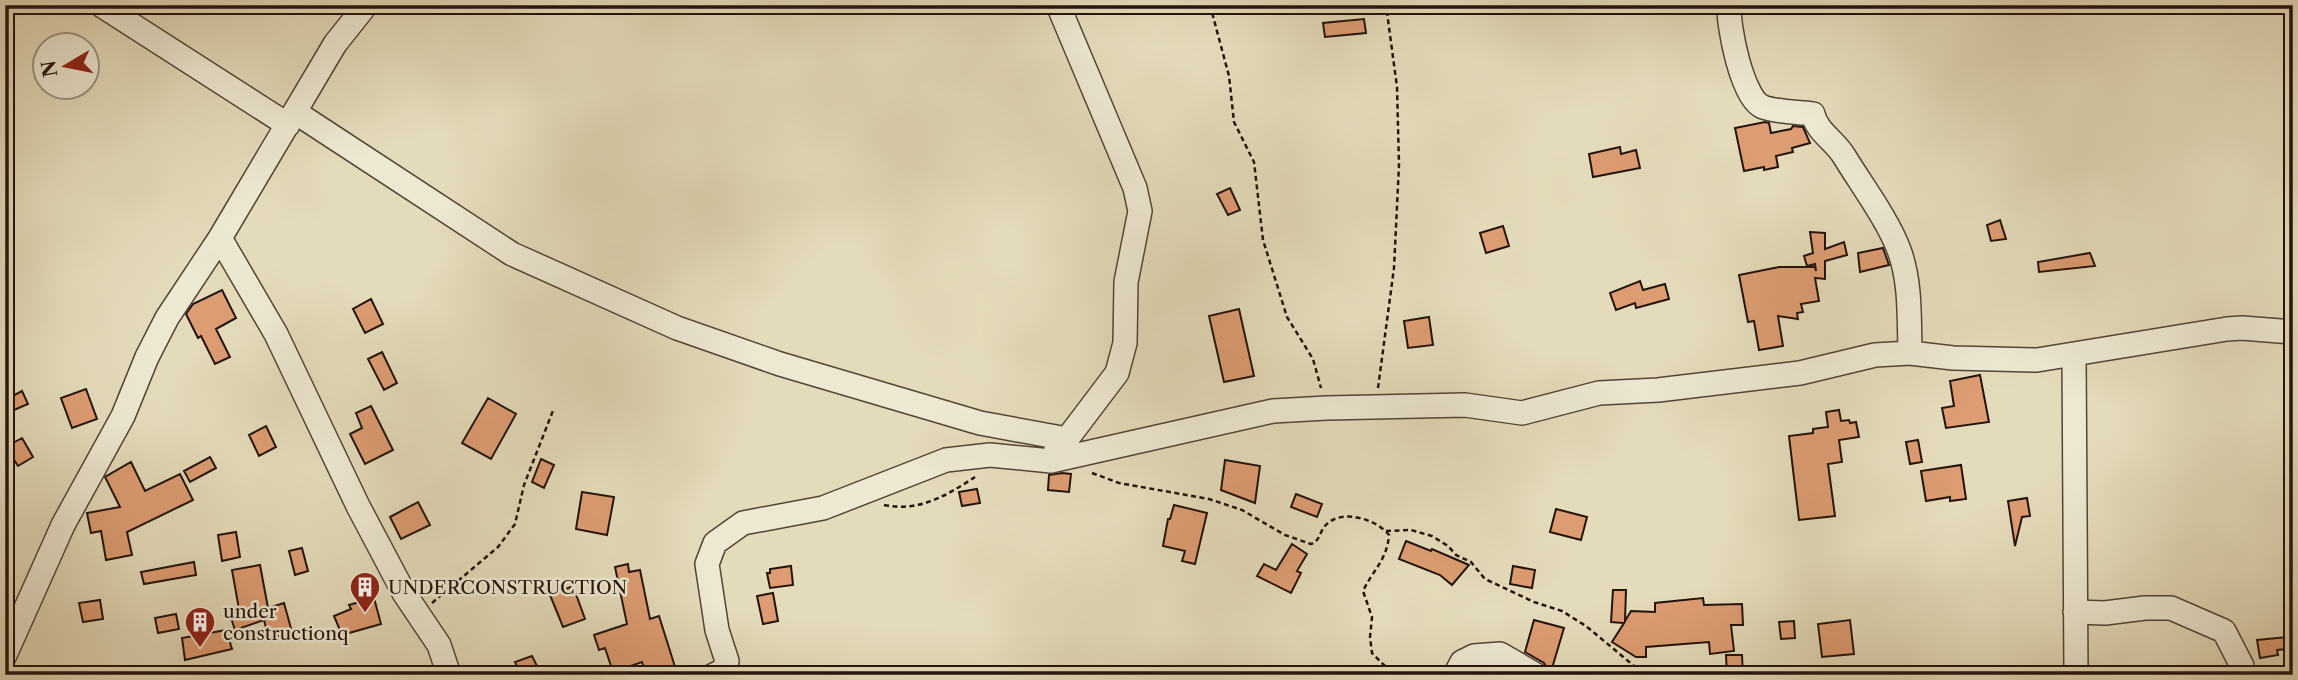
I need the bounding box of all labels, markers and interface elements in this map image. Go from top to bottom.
north arrow [32,32,102,102]
text: N [37,59,63,79]
building icon: UNDERCONSTRUCTION [348,570,382,614]
place label: UNDERCONSTRUCTION [388,576,627,599]
place label: under constructionq [223,600,349,645]
building icon: under constructionq [183,605,217,649]

